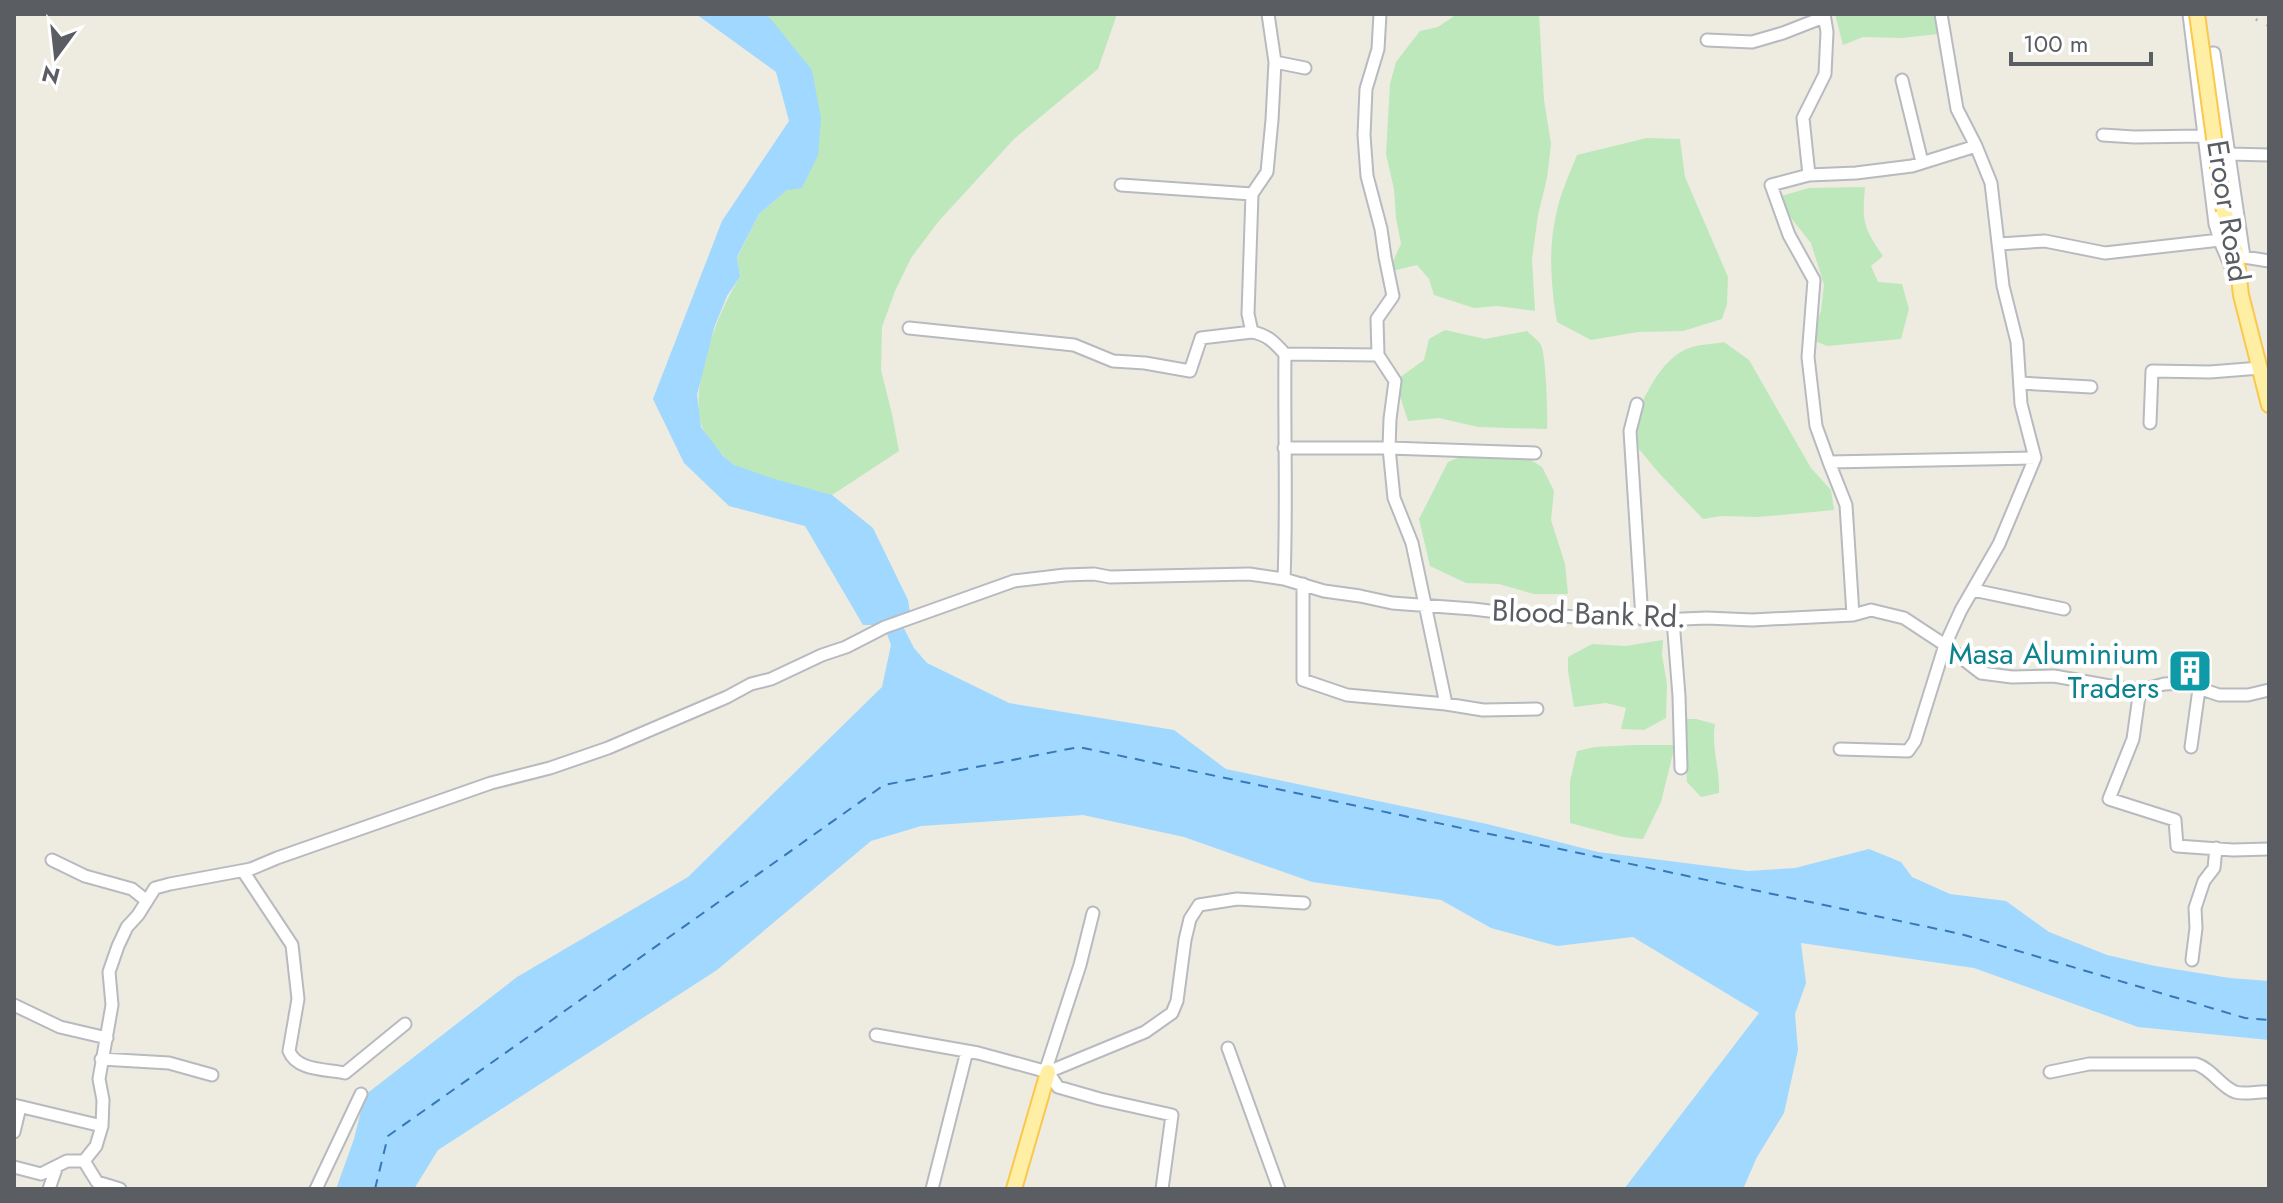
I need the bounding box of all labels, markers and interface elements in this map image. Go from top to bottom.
north arrow [16,16,96,96]
scale bar [2011,16,2151,66]
text: 100 m [2023,26,2089,61]
text: N [38,58,63,93]
street label: Eroor Road [2196,137,2261,285]
street label: Blood Bank Rd. [1491,589,1687,638]
place label: Masa Aluminium Traders [1948,632,2159,709]
building icon: Masa Aluminium Traders [2166,647,2214,695]

